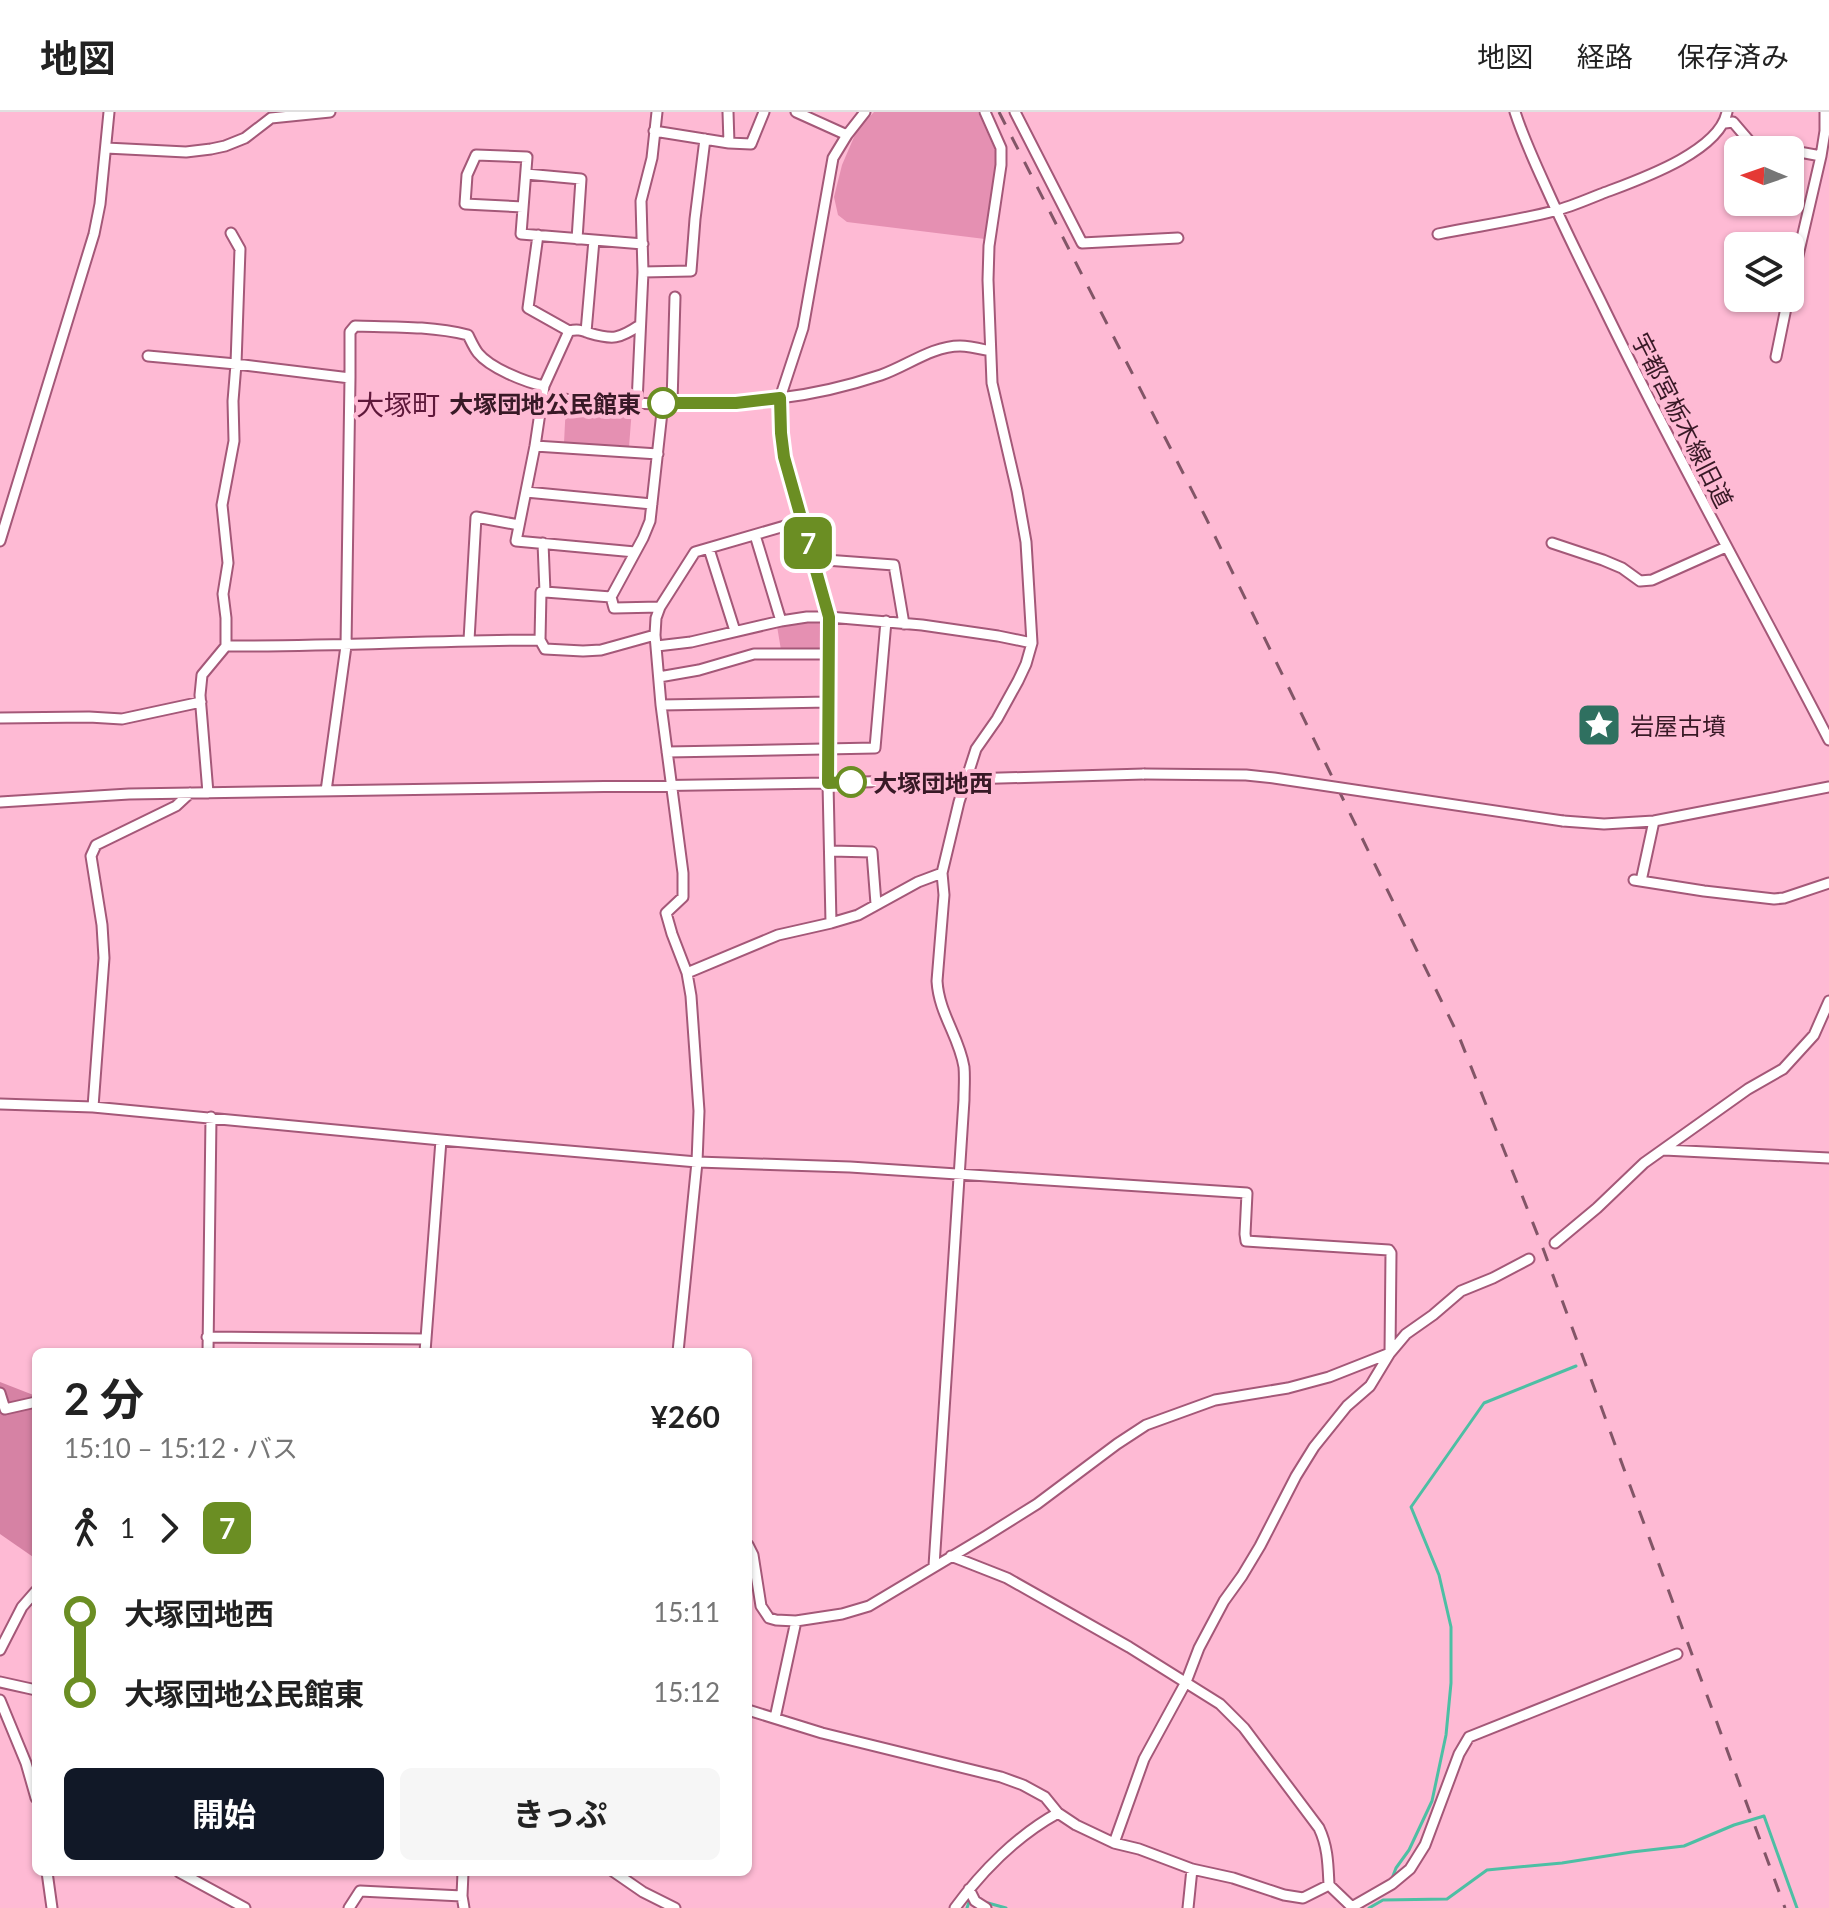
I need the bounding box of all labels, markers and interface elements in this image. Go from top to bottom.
text: 地図 [40,34,116,80]
text: 地図 [1477,39,1533,73]
text: 経路 [1577,39,1633,73]
text: 保存済み [1677,39,1789,73]
north arrow [1724,136,1804,216]
map controls [1724,136,1804,312]
button: layers [1724,232,1804,312]
street label: 宇都宮栃木線旧道 [1626,328,1740,512]
district label: 大塚町 [356,387,440,421]
marker: 大塚団地公民館東 [648,388,678,418]
place label: 大塚団地公民館東 [449,389,641,418]
line badge: 7 [782,517,834,569]
text: 7 [800,526,816,560]
place icon: 岩屋古墳 [1575,701,1623,749]
place label: 岩屋古墳 [1630,711,1726,740]
marker: 大塚団地西 [836,767,866,797]
place label: 大塚団地西 [873,768,993,797]
text: 2 分 [64,1372,144,1424]
text: ¥260 [650,1398,720,1434]
text: 15:10 – 15:12 · バス [64,1432,298,1464]
icon: walk [64,1506,108,1550]
icon: forward [147,1506,191,1550]
text: 7 [219,1511,235,1545]
text: 1 [120,1512,135,1544]
text: 大塚団地西 [124,1595,274,1631]
text: 15:11 [653,1596,720,1628]
text: 大塚団地公民館東 [124,1675,364,1711]
text: 15:12 [653,1676,720,1708]
button: 開始 [64,1768,384,1860]
button: きっぷ [400,1768,720,1860]

